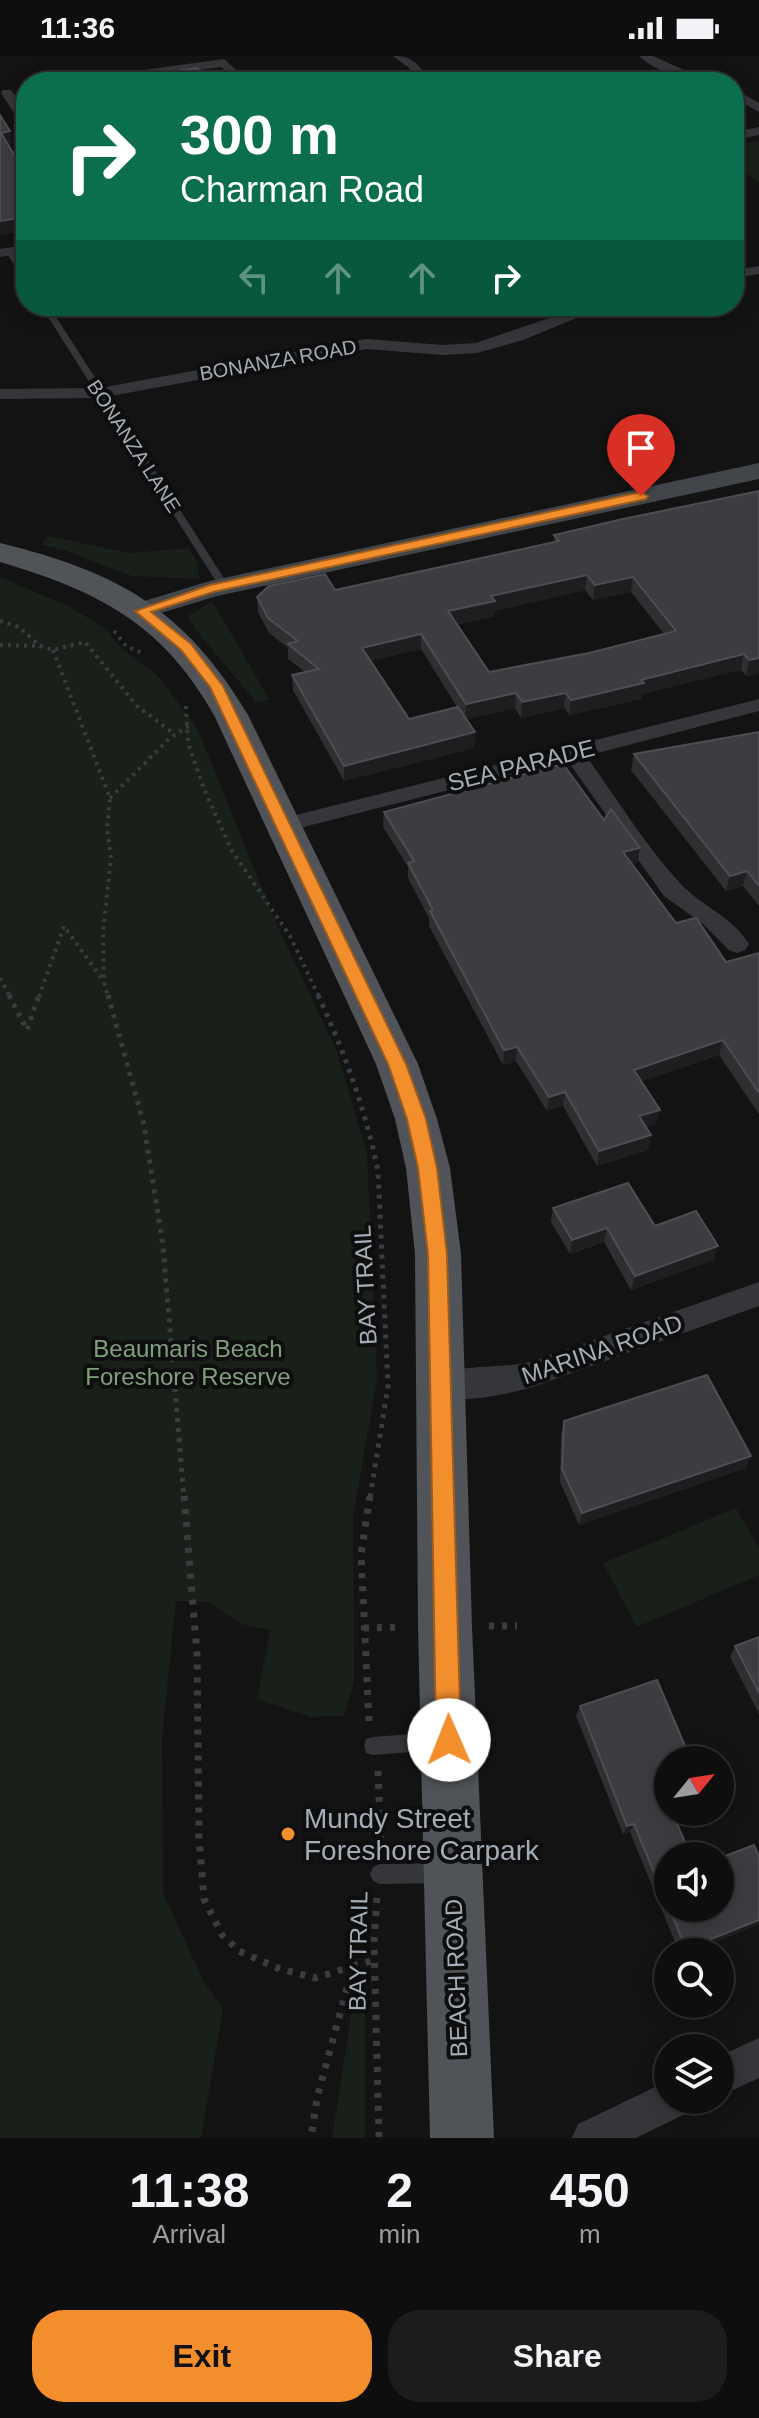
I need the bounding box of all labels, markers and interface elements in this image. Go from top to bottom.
text: 11:36 [40,11,115,44]
text: 300 m [180,103,339,166]
icon: right [48,104,152,208]
text: Charman Road [180,169,424,210]
icon: left [232,256,276,300]
icon: ahead [316,256,360,300]
icon: ahead [400,256,444,300]
icon: right [484,256,528,300]
street label: BONANZA ROAD [198,335,358,385]
street label: BONANZA LANE [83,376,185,516]
pin [607,414,675,496]
icon: arrive [619,426,663,470]
street label: SEA PARADE [445,734,597,796]
street label: BAY TRAIL [348,1224,382,1346]
street label: MARINA ROAD [518,1309,686,1389]
park label: Beaumaris Beach Foreshore Reserve [85,1335,291,1390]
position arrow [407,1698,491,1782]
north arrow [654,1746,734,1826]
map controls [654,1746,734,2114]
place label: Mundy Street Foreshore Carpark [304,1803,540,1866]
marker: Mundy Street Foreshore Carpark [279,1825,297,1843]
button: sound [654,1842,734,1922]
street label: BAY TRAIL [343,1891,373,2011]
street label: BEACH ROAD [440,1898,472,2058]
button: search [654,1938,734,2018]
button: layers [654,2034,734,2114]
text: 11:38 [129,2164,249,2217]
text: 2 [386,2164,413,2217]
text: 450 [550,2164,630,2217]
text: Arrival [152,2219,226,2249]
text: min [379,2219,420,2249]
text: m [579,2219,601,2249]
button: Exit [32,2310,372,2402]
button: Share [388,2310,727,2402]

